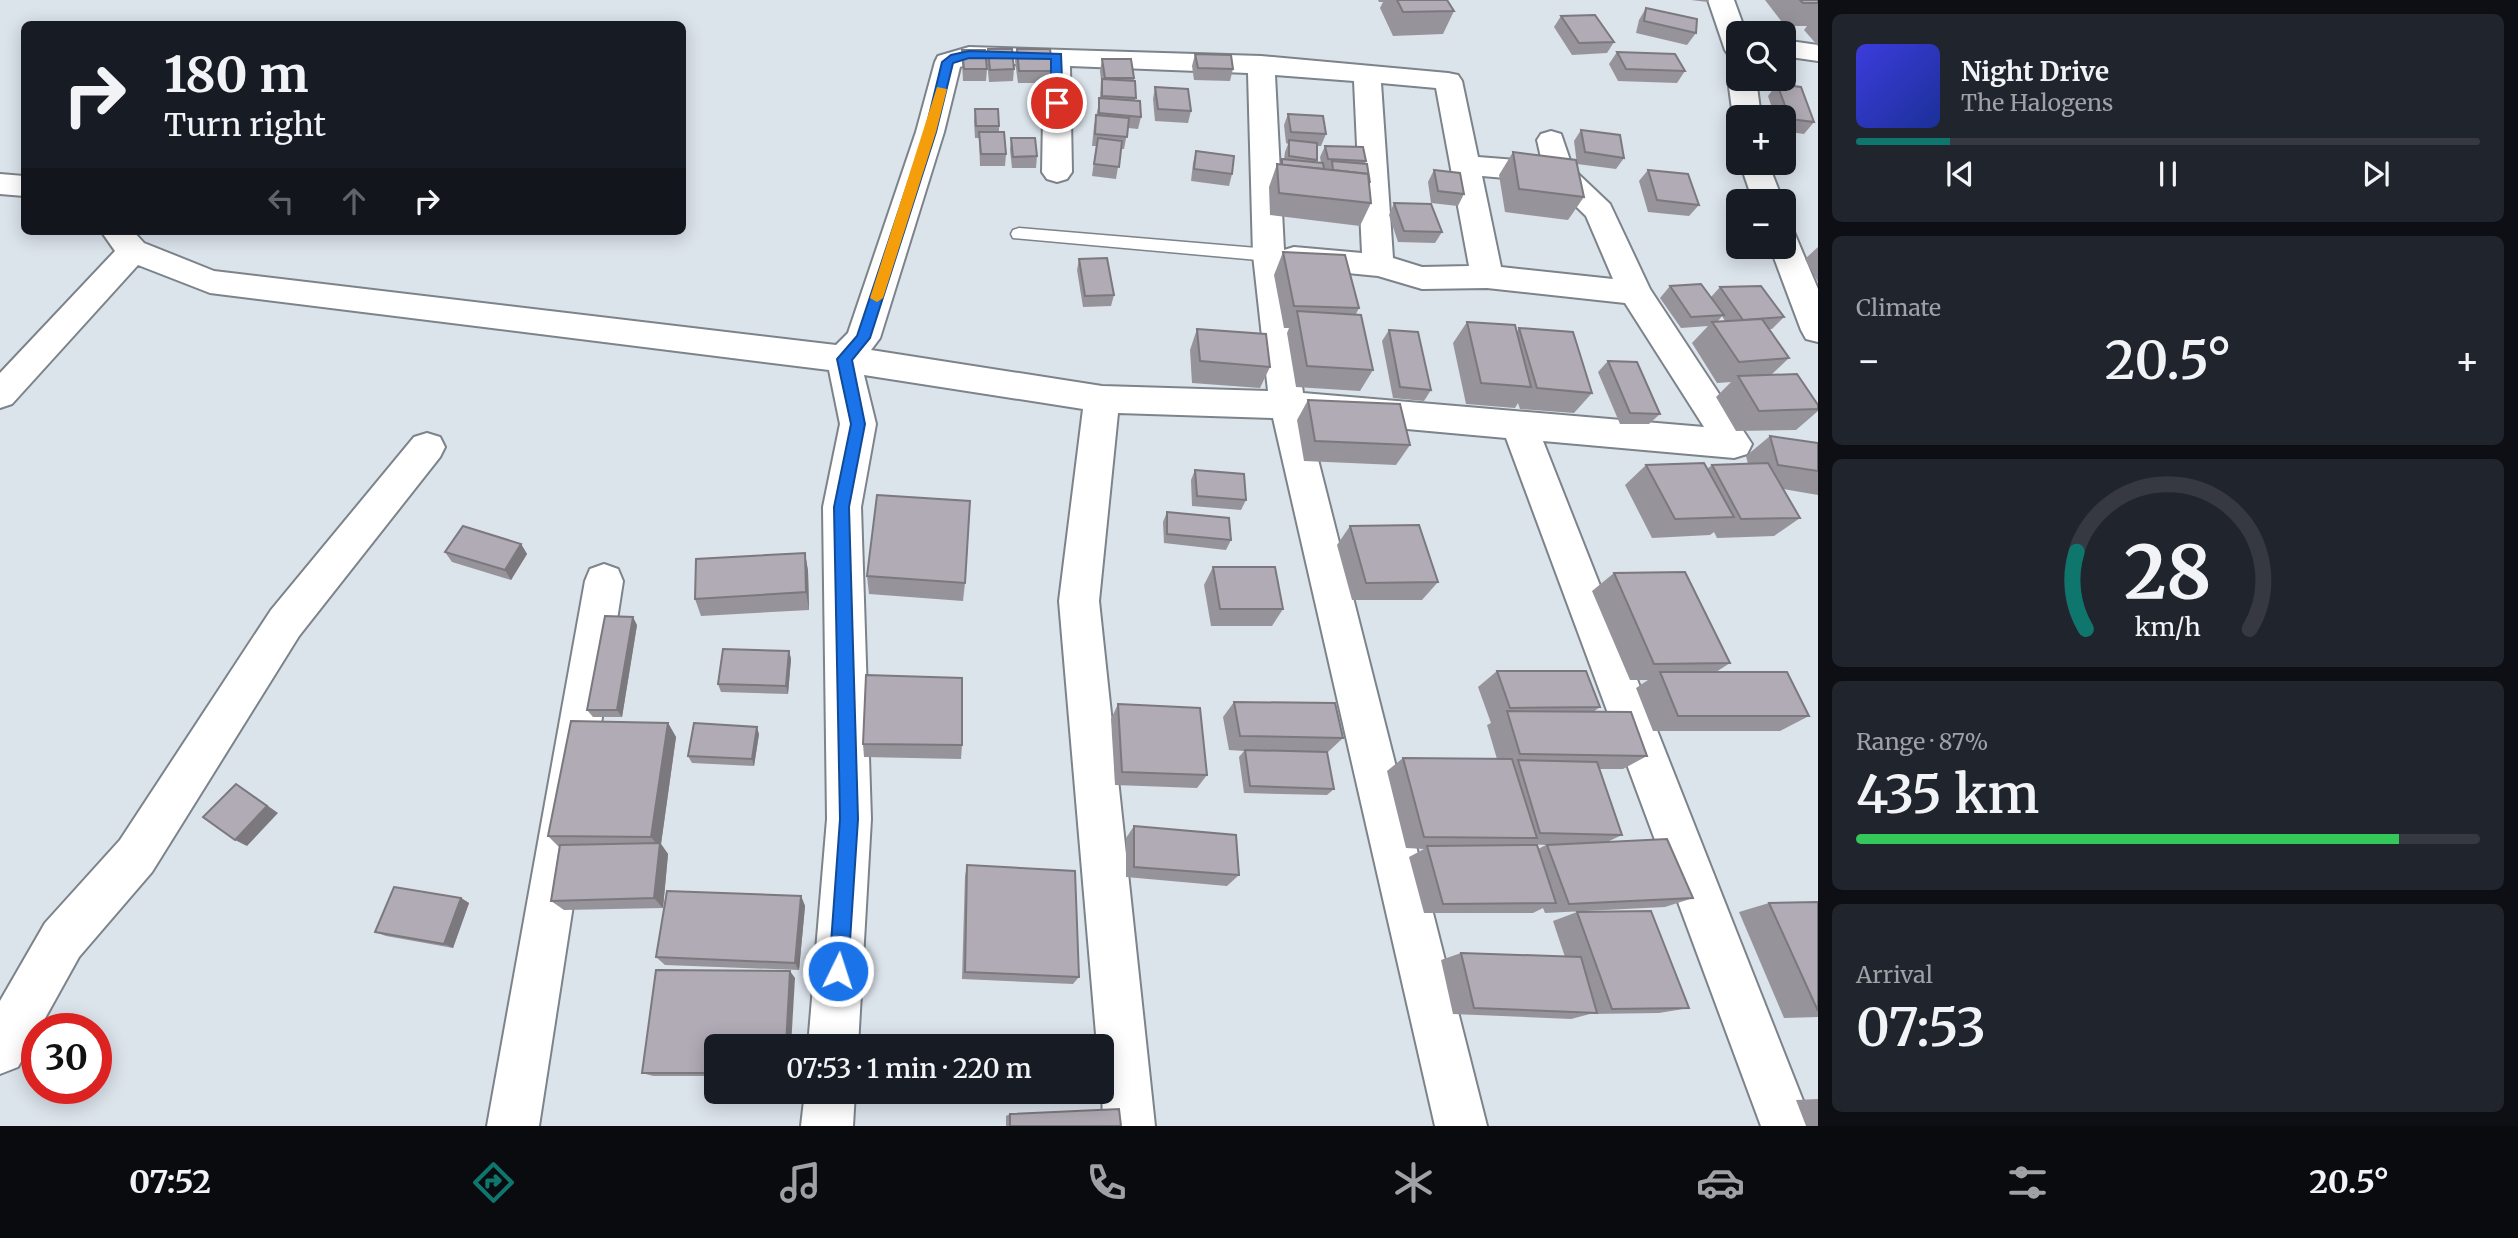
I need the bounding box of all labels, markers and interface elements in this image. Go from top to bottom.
map controls [1726,21,1796,259]
button: search [1726,21,1796,91]
text: 180 m [164,44,309,105]
icon: right [49,49,140,140]
text: Night Drive [1961,55,2109,88]
pin [1027,73,1087,133]
icon: arrive [1038,84,1076,122]
text: The Halogens [1961,88,2113,117]
text: Turn right [164,105,326,145]
button: + [1726,105,1796,175]
icon: previous [1941,155,1979,193]
icon: pause [2149,155,2187,193]
icon: next [2357,155,2395,193]
icon: left [262,182,300,220]
icon: ahead [335,182,373,220]
icon: right [408,182,446,220]
button: − [1726,189,1796,259]
text: Climate [1856,293,1941,322]
text: 20.5° [2105,328,2231,393]
text: − [1856,337,1881,384]
text: + [2455,337,2480,384]
text: 28 [2124,527,2212,619]
text: km/h [2135,611,2201,643]
text: Range · 87% [1856,727,1988,756]
text: 435 km [1856,762,2039,827]
position arrow [801,934,875,1008]
text: Arrival [1856,960,1933,989]
text: 07:53 [1856,995,1986,1060]
speed limit sign: 30 [21,1013,112,1104]
text: 07:53 · 1 min · 220 m [786,1052,1032,1085]
icon: directions [469,1158,518,1207]
icon: music [776,1158,825,1207]
icon: phone [1082,1158,1131,1207]
icon: climate [1389,1158,1438,1207]
icon: car [1696,1158,1745,1207]
icon: filters [2003,1158,2052,1207]
text: 07:52 [129,1162,211,1202]
text: 20.5° [2309,1162,2389,1202]

